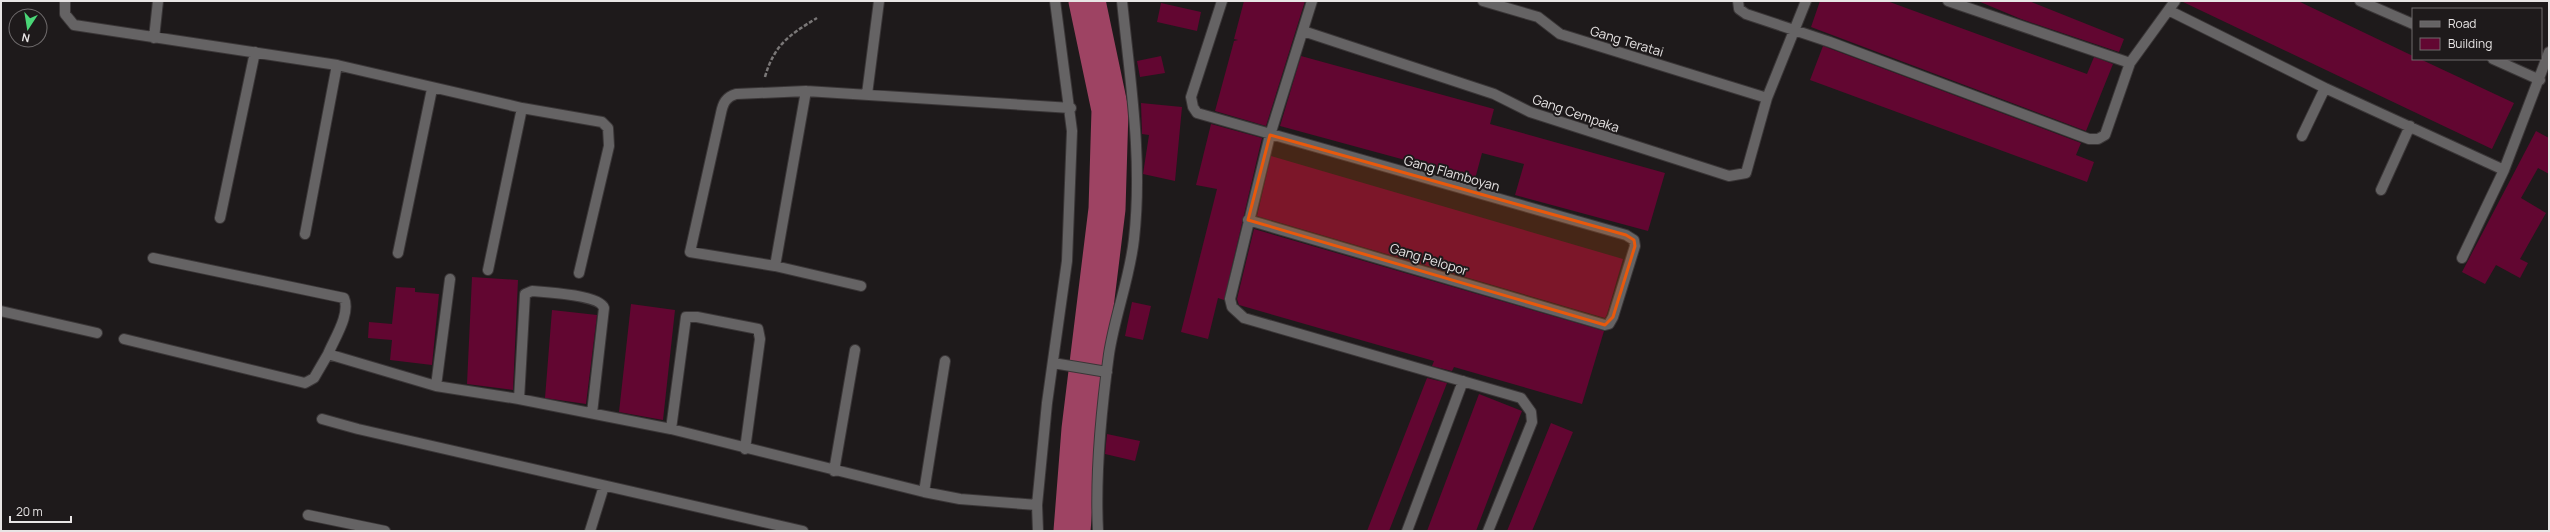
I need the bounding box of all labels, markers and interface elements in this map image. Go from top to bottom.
north arrow [8,8,48,48]
legend [2412,8,2542,60]
text: Road [2448,15,2476,32]
street label: Gang Teratai [1588,21,1666,61]
text: N [20,30,31,46]
text: Building [2448,35,2492,52]
street label: Gang Cempaka [1530,90,1622,136]
street label: Gang Flamboyan [1402,151,1502,195]
street label: Gang Pelopor [1388,239,1470,279]
scale bar [10,498,71,524]
text: 20 m [16,503,43,520]

